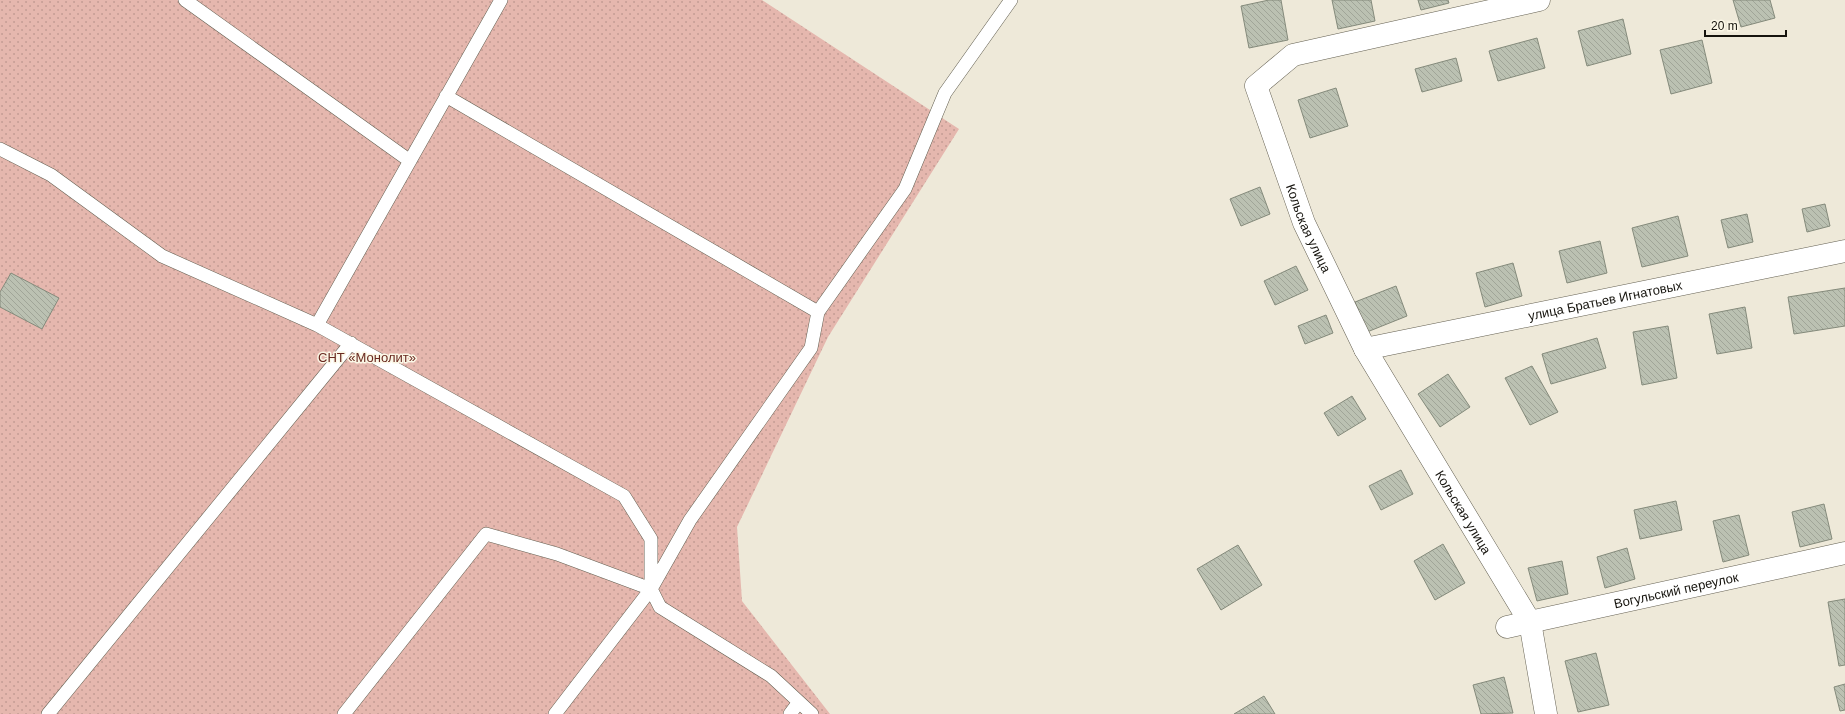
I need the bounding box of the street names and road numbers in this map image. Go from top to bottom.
street label: Кольская улица [1283,182,1334,276]
street label: улица Братьев Игнатовых [1527,277,1684,323]
street label: Кольская улица [1432,468,1495,558]
street label: Вогульский переулок [1612,570,1740,611]

